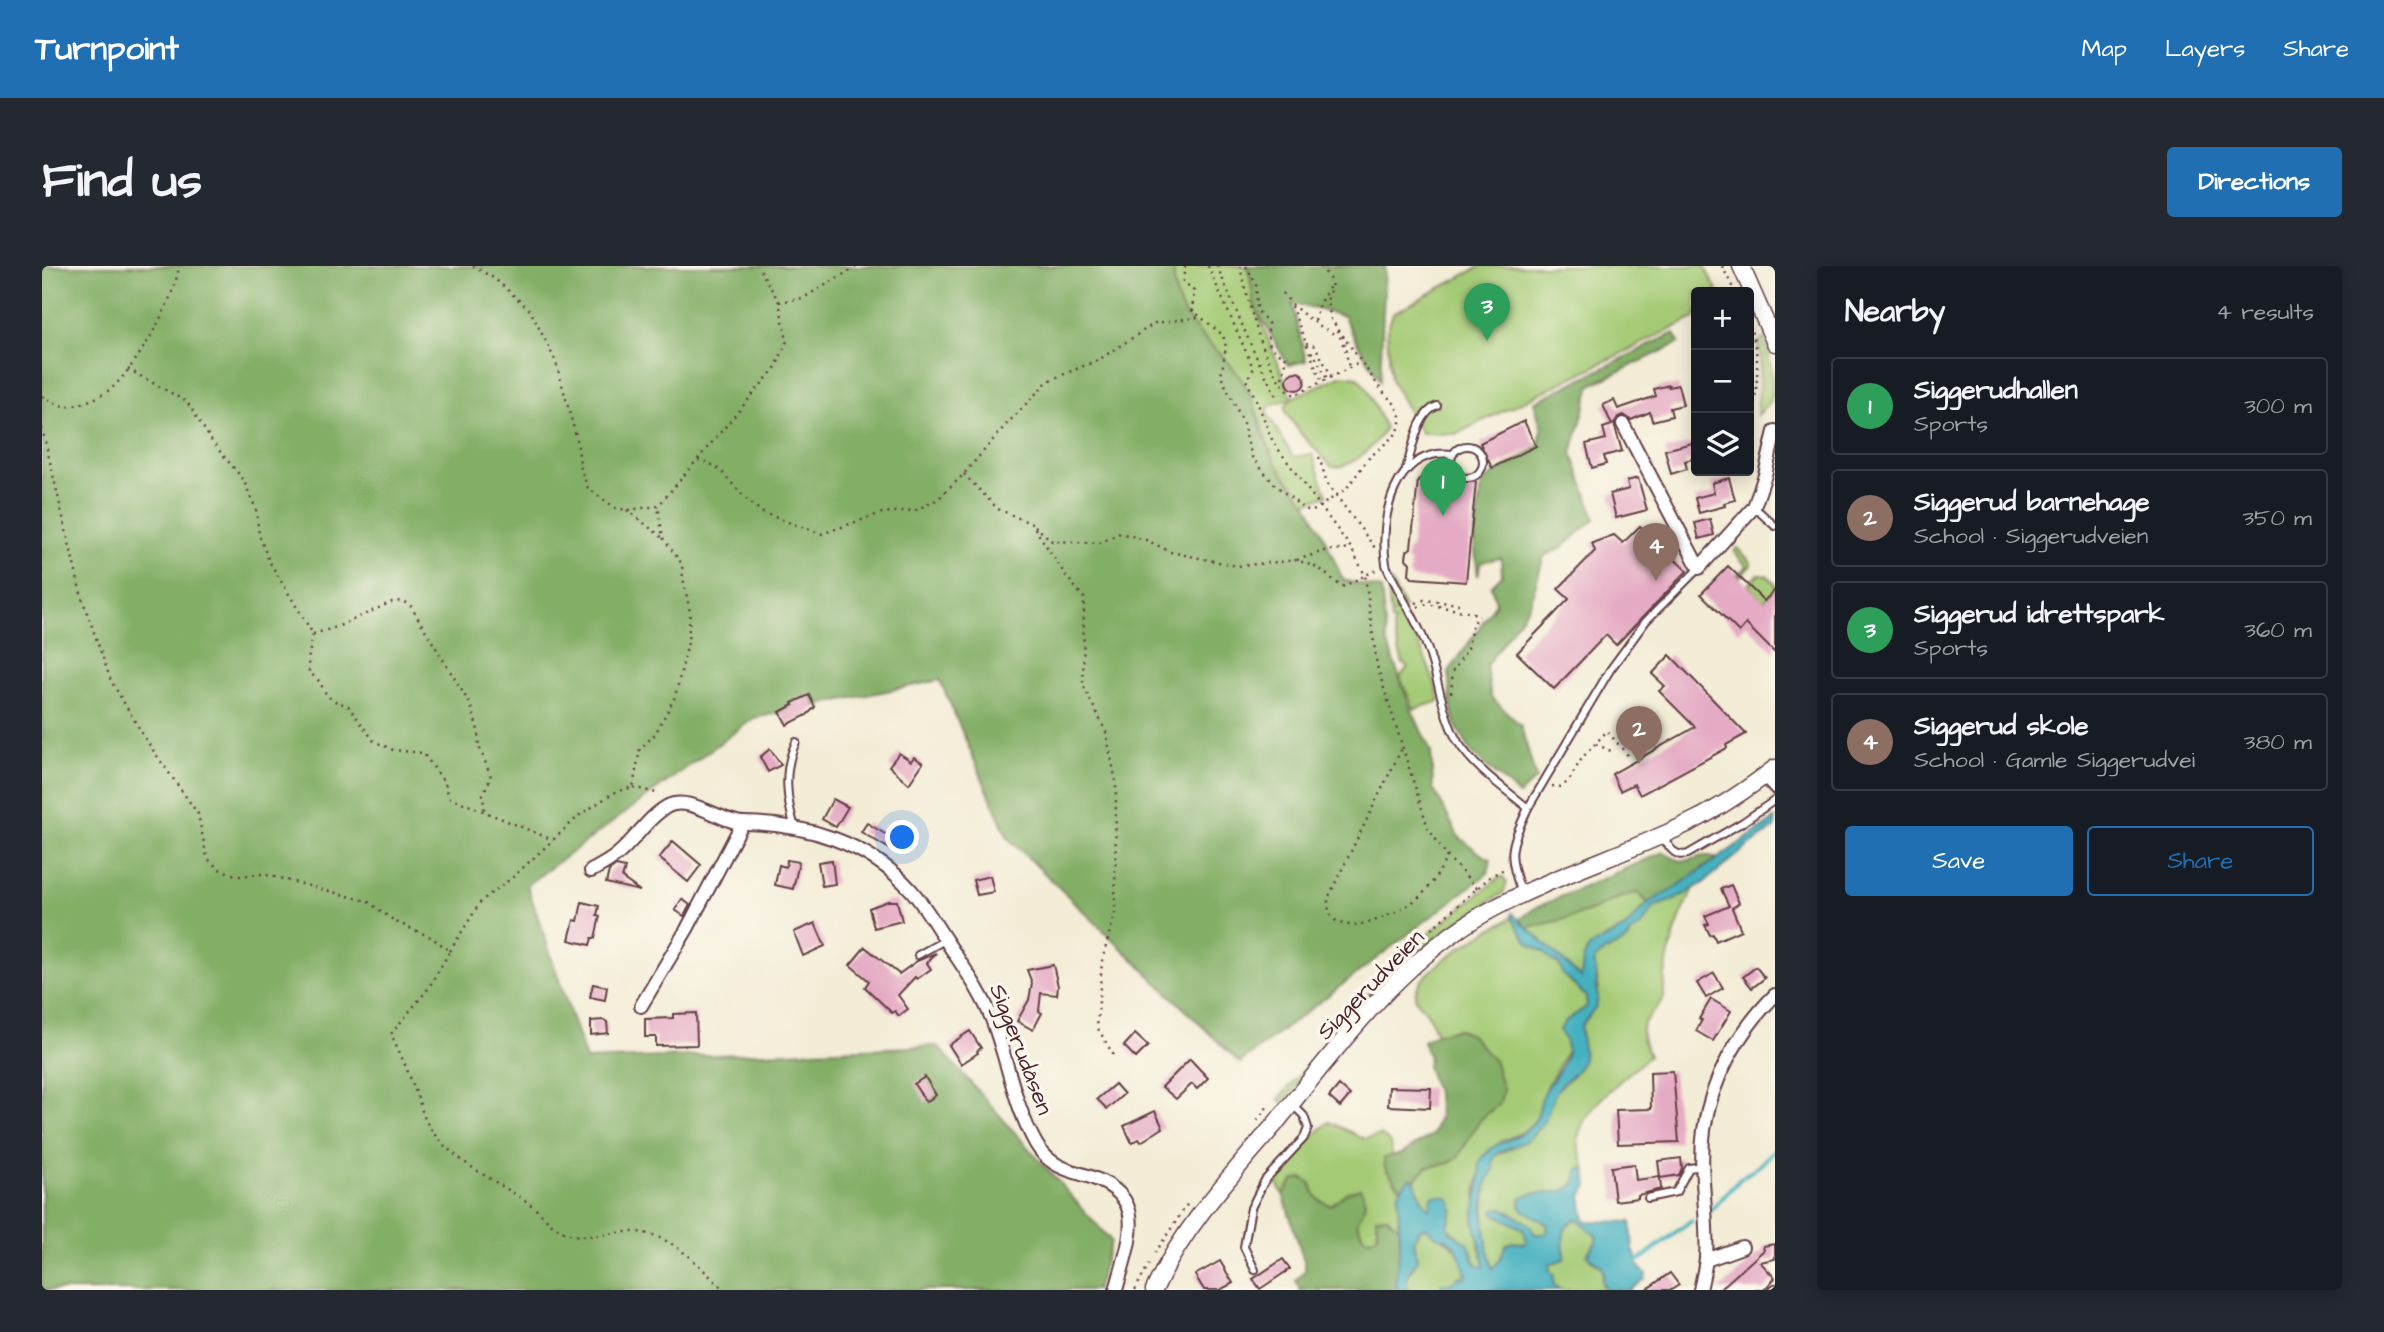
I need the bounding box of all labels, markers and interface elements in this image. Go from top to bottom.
text: Turnpoint [35,26,179,72]
text: Map [2082,32,2127,66]
text: Layers [2165,32,2245,66]
text: Share [2283,32,2349,66]
button: Directions [2167,147,2342,217]
text: Find us [42,148,202,216]
pin: 3 [1464,283,1510,341]
map controls [1691,287,1754,476]
button: + [1691,287,1754,350]
text: Nearby [1845,291,1945,333]
text: 4 results [2216,296,2314,328]
button: − [1691,350,1754,413]
text: Siggerudhallen [1914,372,2078,408]
text: 1 [1869,390,1871,422]
text: 300 m [2244,390,2312,422]
text: Sports [1914,408,1988,440]
button: layers [1691,413,1754,476]
pin: 1 [1420,458,1466,516]
text: Siggerud barnehage [1914,484,2150,520]
text: 2 [1863,502,1877,534]
text: 350 m [2242,502,2312,534]
text: School · Siggerudveien [1914,520,2148,552]
pin: 4 [1633,523,1679,581]
text: Siggerud idrettspark [1914,596,2165,632]
text: 3 [1864,614,1876,646]
text: 360 m [2244,614,2312,646]
text: Sports [1914,632,1988,664]
pin: 2 [1616,706,1662,764]
text: Siggerud skole [1914,708,2089,744]
text: 4 [1862,726,1878,758]
text: 380 m [2244,726,2312,758]
text: School · Gamle Siggerudvei [1914,744,2195,776]
your location [885,820,919,854]
button: Save [1845,826,2073,896]
button: Share [2087,826,2314,896]
street label: Siggerudveien [1310,922,1432,1048]
street label: Siggerudåsen [981,979,1061,1120]

